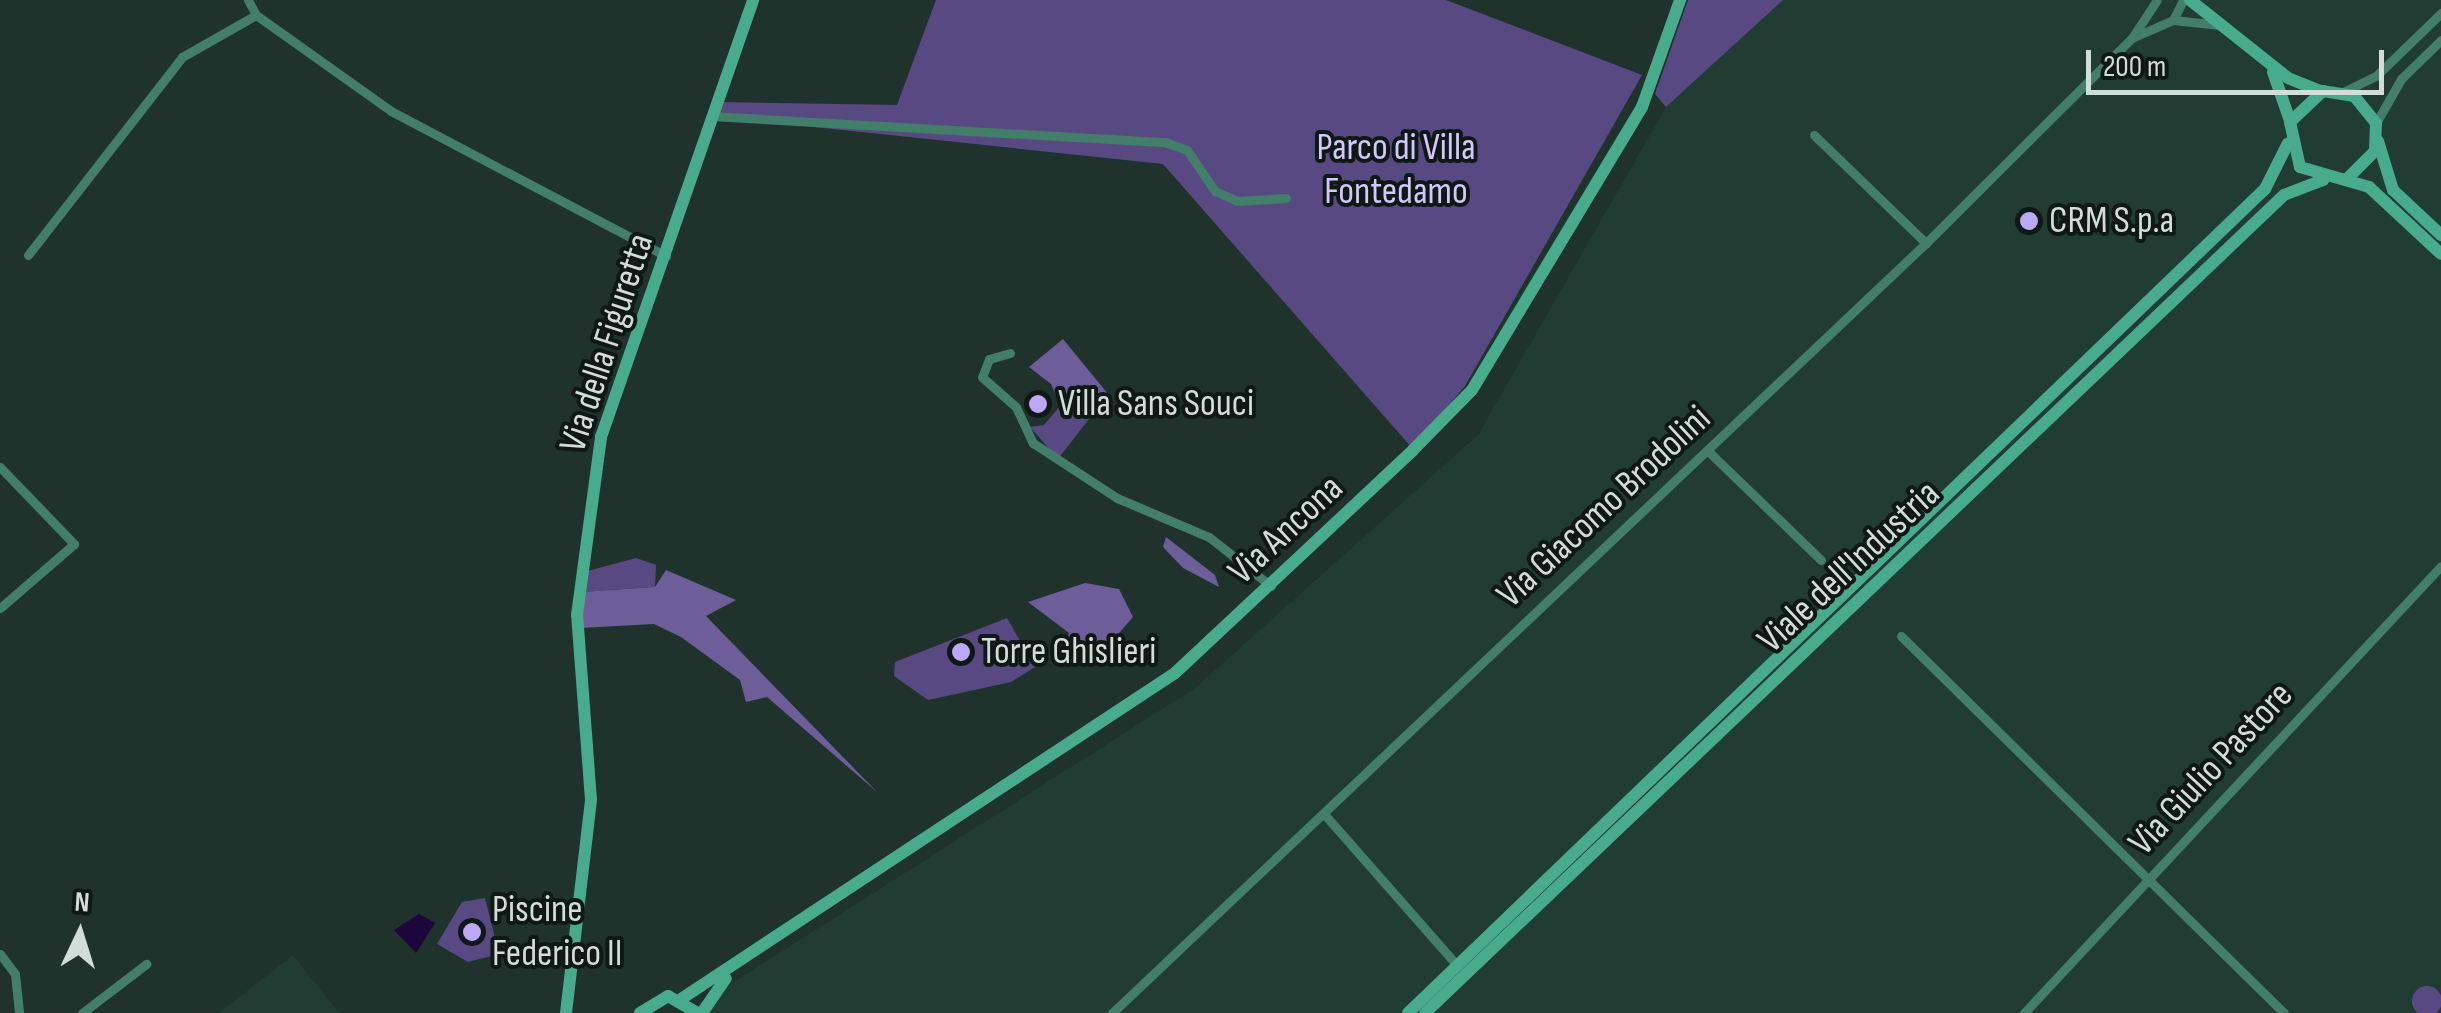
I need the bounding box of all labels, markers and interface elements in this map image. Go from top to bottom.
scale bar [2091,30,2388,92]
text: 200 m [2103,49,2166,85]
park label: Parco di Villa Fontedamo [1316,125,1476,214]
place label: CRM S.p.a [2049,198,2174,244]
marker: CRM S.p.a [2018,210,2040,232]
street label: Via della Figuretta [550,228,664,458]
place label: Villa Sans Souci [1058,381,1254,427]
marker: Villa Sans Souci [1027,393,1049,415]
street label: Via Giacomo Brodolini [1488,396,1720,618]
street label: Via Ancona [1219,466,1353,594]
street label: Viale dell'Industria [1749,471,1949,663]
place label: Torre Ghislieri [981,629,1156,675]
marker: Torre Ghislieri [950,641,972,663]
street label: Via Giulio Pastore [2119,673,2303,865]
north arrow [30,883,130,983]
text: N [74,886,91,920]
place label: Piscine Federico II [492,887,622,976]
marker: Piscine Federico II [461,921,483,943]

